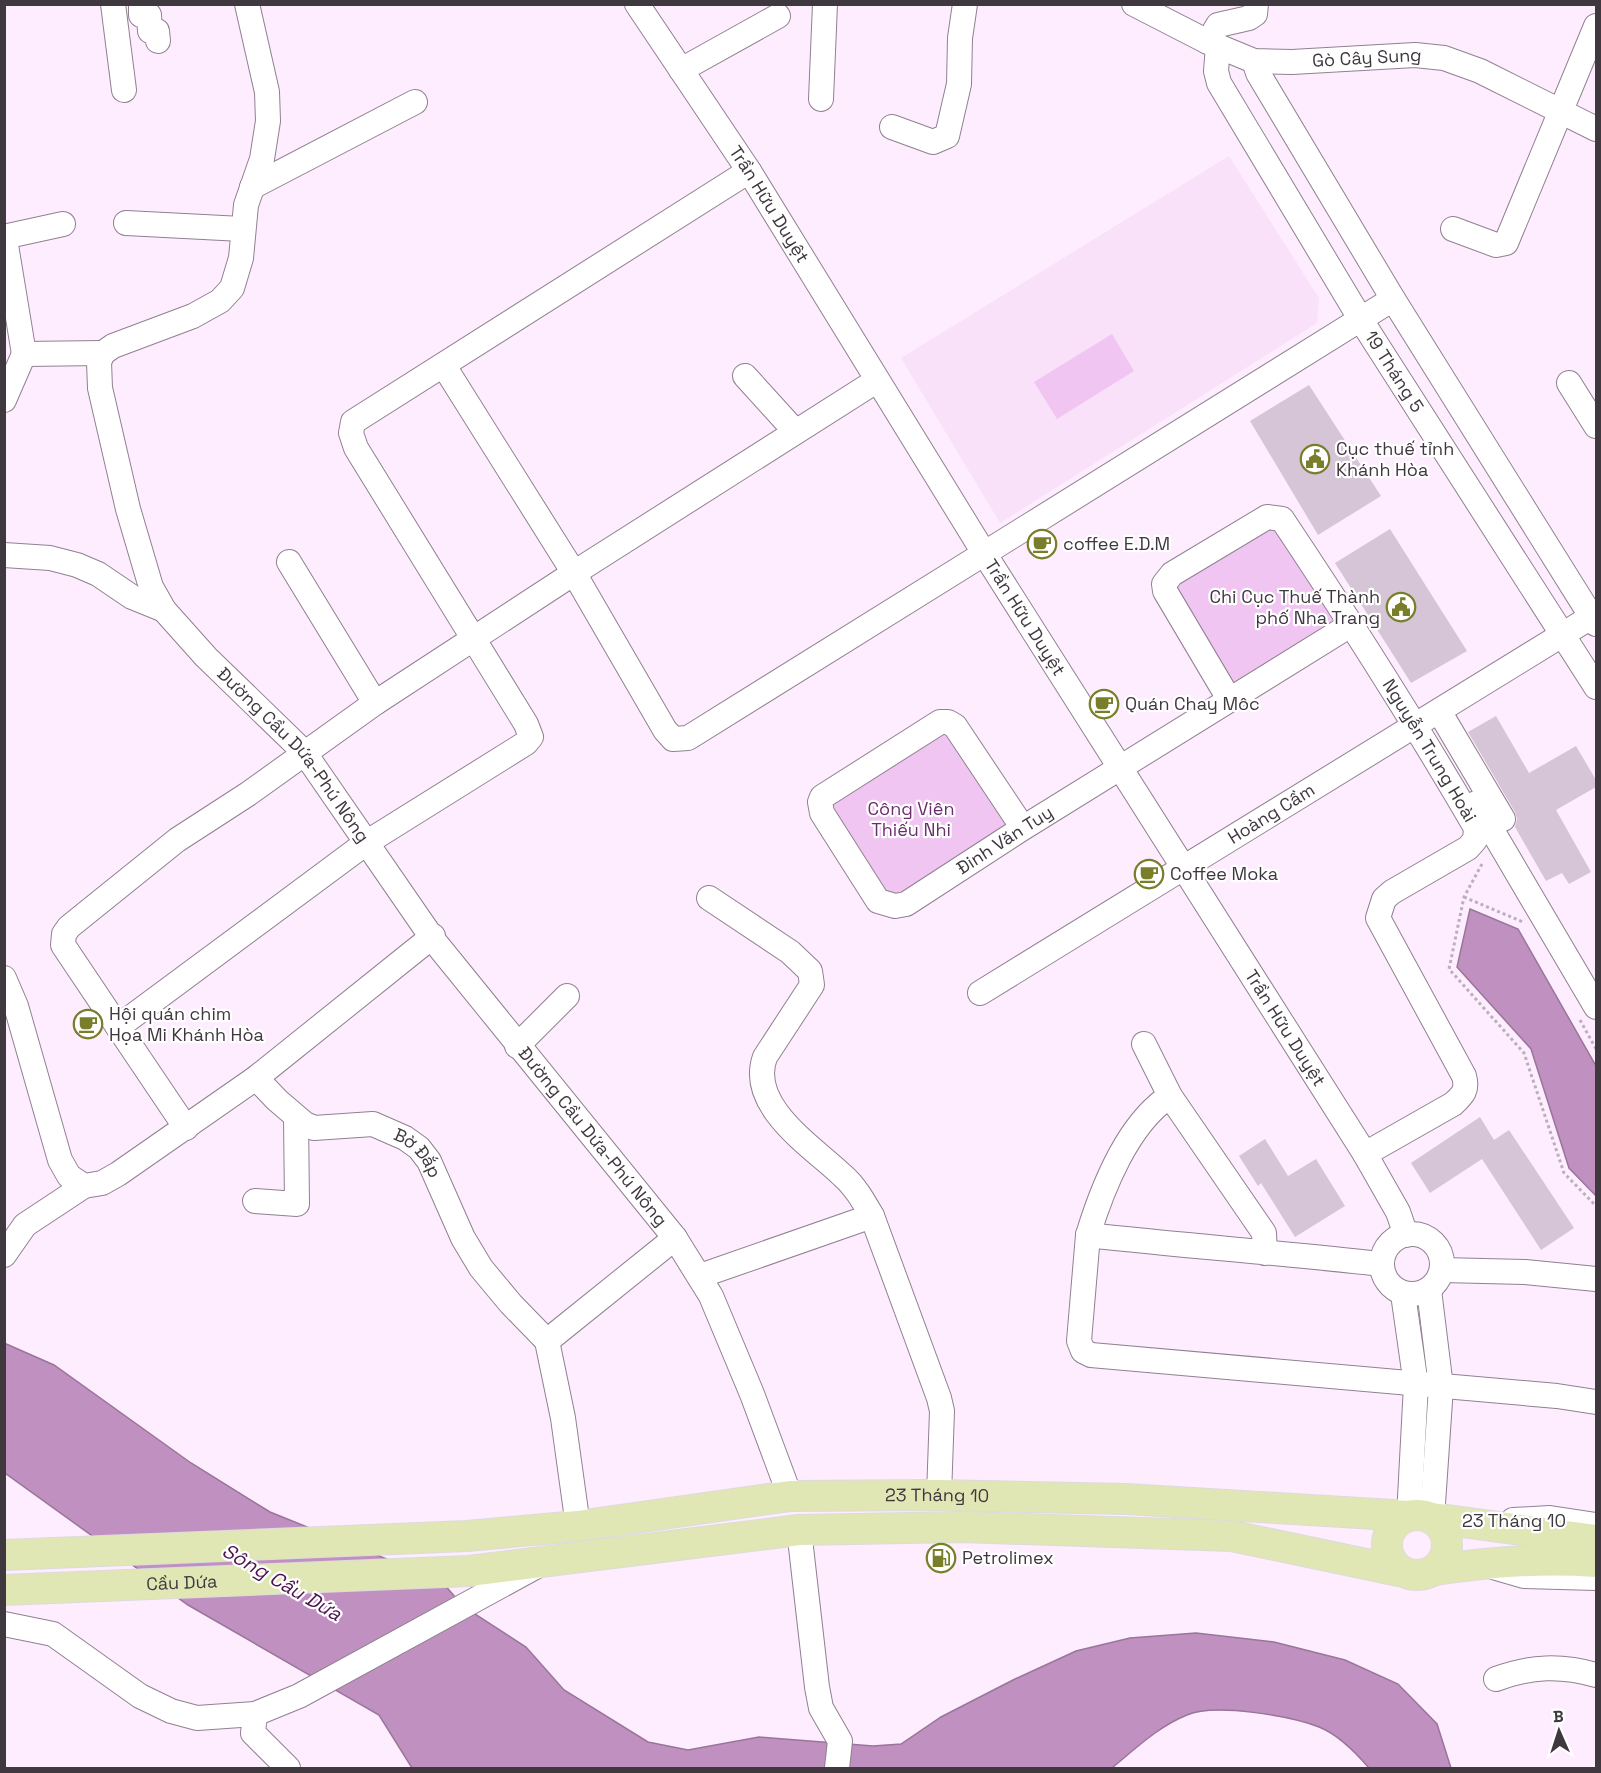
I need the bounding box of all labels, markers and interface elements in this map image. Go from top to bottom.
street label: Gò Cây Sung [1311,43,1423,72]
street label: Trần Hữu Duyệt [724,141,815,267]
street label: 19 Tháng 5 [1360,326,1429,417]
place label: Cục thuế tỉnh Khánh Hòa [1336,437,1454,481]
public building icon: Cục thuế tỉnh Khánh Hòa [1299,443,1331,475]
cafe icon: coffee E.D.M [1026,528,1058,560]
place label: coffee E.D.M [1063,532,1170,555]
street label: Trần Hữu Duyệt [980,555,1071,680]
place label: Chi Cục Thuế Thành phố Nha Trang [1210,585,1380,629]
public building icon: Chi Cục Thuế Thành phố Nha Trang [1385,591,1417,623]
street label: Đường Cầu Dứa-Phú Nông [213,662,375,847]
street label: Nguyễn Trung Hoài [1378,674,1482,826]
cafe icon: Quán Chay Môc [1088,688,1120,720]
place label: Quán Chay Môc [1125,692,1260,715]
street label: Hoàng Cầm [1223,778,1319,849]
park label: Công Viên Thiếu Nhi [868,797,954,841]
street label: Đinh Văn Tuy [952,800,1057,879]
cafe icon: Coffee Moka [1133,858,1165,890]
place label: Coffee Moka [1170,862,1278,885]
street label: Trần Hữu Duyệt [1240,965,1331,1090]
place label: Hội quán chim Họa Mi Khánh Hòa [109,1002,264,1046]
cafe icon: Hội quán chim Họa Mi Khánh Hòa [72,1008,104,1040]
street label: Đường Cầu Dứa-Phú Nông [514,1042,673,1231]
street label: Bờ Đắp [390,1123,447,1181]
street label: 23 Tháng 10 [885,1483,989,1507]
street label: 23 Tháng 10 [1462,1509,1566,1532]
water label: Sông Cầu Dứa [217,1537,347,1627]
fuel station icon: Petrolimex [925,1542,957,1574]
place label: Petrolimex [962,1546,1054,1569]
street label: Cầu Dứa [146,1569,218,1595]
north arrow [1529,1701,1589,1761]
text: B [1552,1706,1564,1727]

